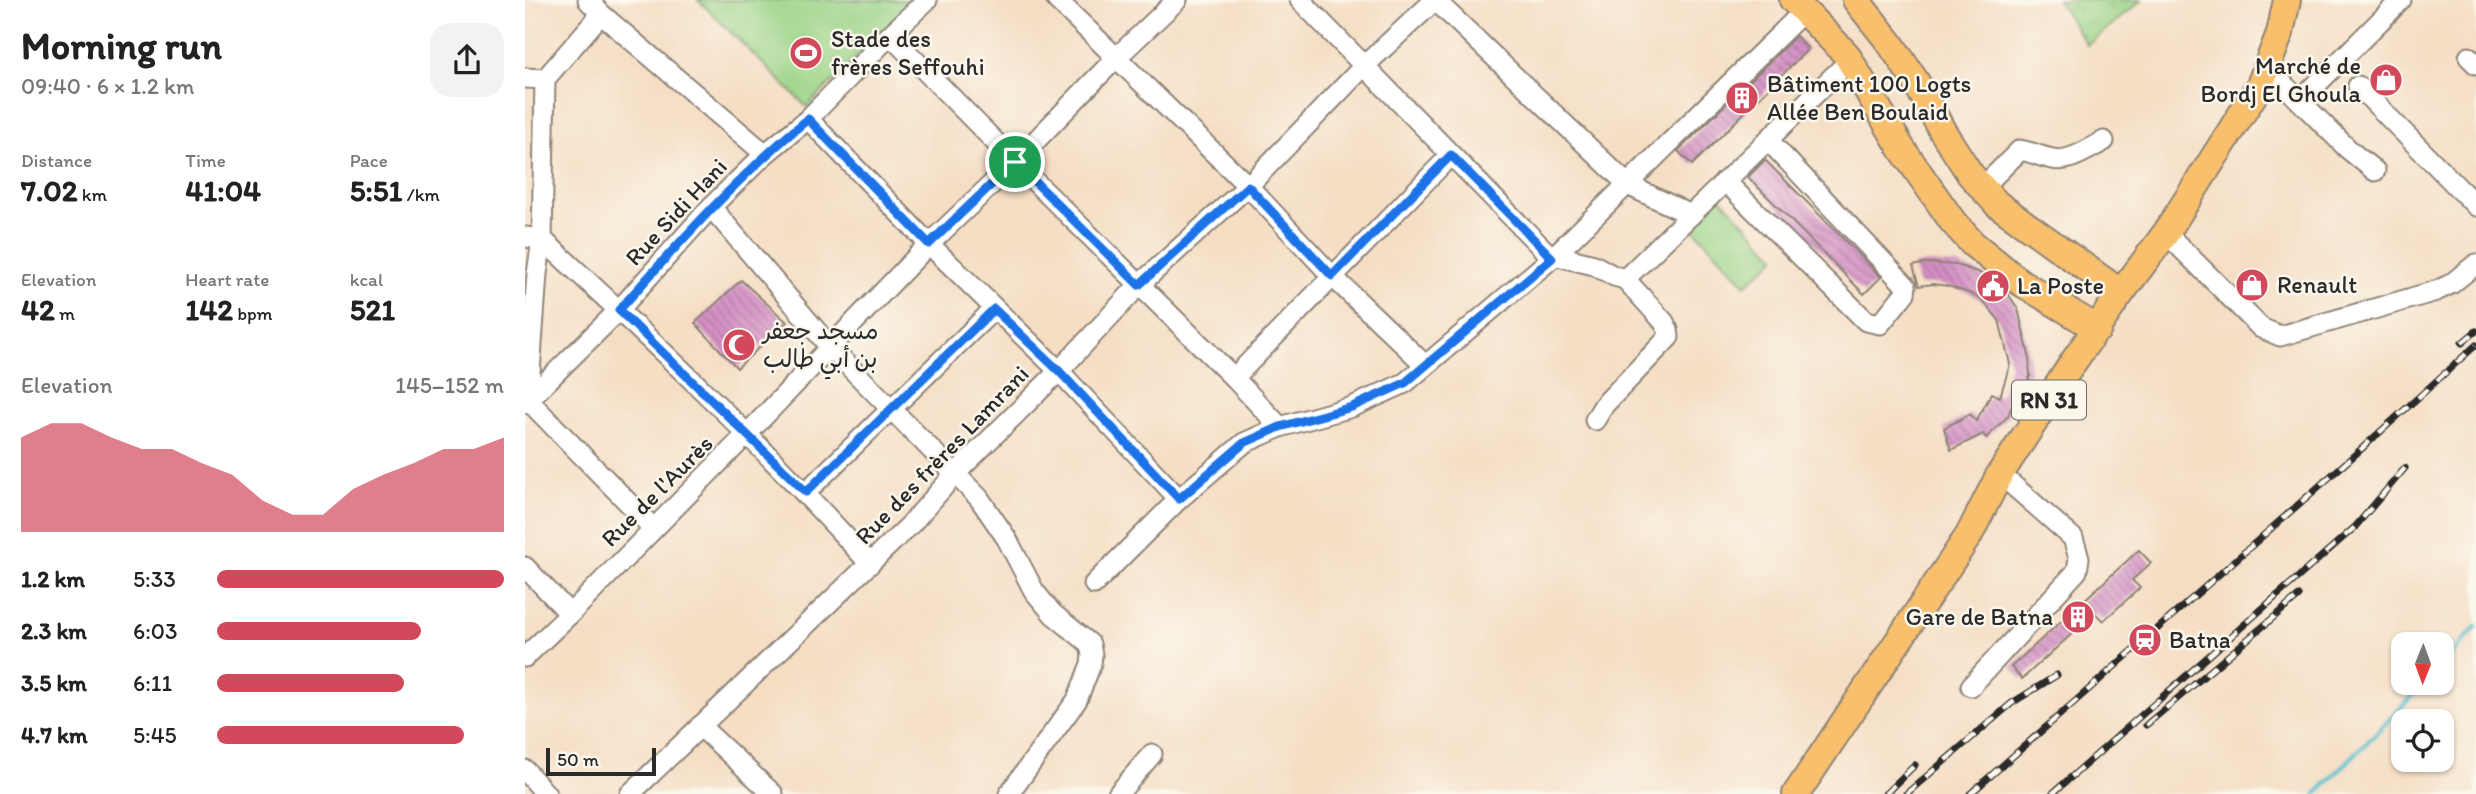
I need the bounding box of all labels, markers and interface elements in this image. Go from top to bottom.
text: Morning run [21,23,222,69]
button: share [430,23,504,97]
place label: Stade des frères Seffouhi [831,24,985,81]
sports icon: Stade des frères Seffouhi [787,34,825,72]
place label: Marché de Bordj El Ghoula [2201,51,2362,108]
shop icon: Marché de Bordj El Ghoula [2367,61,2405,99]
place label: Bâtiment 100 Logts Allée Ben Boulaid [1767,69,1971,126]
text: 09:40 · 6 × 1.2 km [21,72,194,100]
building icon: Bâtiment 100 Logts Allée Ben Boulaid [1723,79,1761,117]
pin [985,132,1045,192]
icon: arrive [996,143,1034,181]
text: Distance [21,149,92,172]
text: Time [185,149,226,172]
text: Pace [350,149,388,172]
street label: Rue Sidi Hani [619,152,733,271]
text: 7.02 [21,172,78,209]
text: 41:04 [185,172,261,209]
text: 5:51 [350,172,402,209]
text: km [78,183,107,206]
text: /km [402,183,440,206]
shop icon: Renault [2233,266,2271,304]
public building icon: La Poste [1974,267,2012,305]
text: Elevation [21,268,97,291]
text: Heart rate [185,268,269,291]
text: kcal [350,268,383,291]
place label: Renault [2277,270,2357,299]
place label: La Poste [2017,271,2104,300]
text: 42 [21,291,55,328]
text: 142 [185,291,233,328]
text: 521 [350,291,395,328]
text: m [55,302,75,325]
text: bpm [233,302,273,325]
place label: مسجد جعفر بن أبي طالب [761,316,879,380]
mosque icon: مسجد جعفر بن أبي طالب [720,326,758,364]
street label: Rue des frères Lamrani [849,359,1035,550]
text: Elevation [21,371,112,399]
text: 145–152 m [395,371,504,399]
road number: RN 31 [2012,380,2086,420]
street label: Rue de l'Aurès [595,429,719,553]
text: 1.2 km [21,565,85,593]
text: 5:33 [133,565,176,593]
building icon: Gare de Batna [2059,598,2097,636]
place label: Gare de Batna [1905,602,2053,631]
text: 2.3 km [21,617,87,645]
text: 6:03 [133,617,178,645]
station icon: Batna [2126,621,2164,659]
place label: Batna [2169,625,2231,654]
north arrow [2391,632,2453,695]
map controls [2391,632,2454,772]
text: 3.5 km [21,669,87,697]
text: 6:11 [133,669,172,697]
button: locate [2391,709,2454,772]
text: 4.7 km [21,721,87,749]
text: 5:45 [133,721,177,749]
scale bar [546,745,656,777]
text: 50 m [557,748,599,771]

